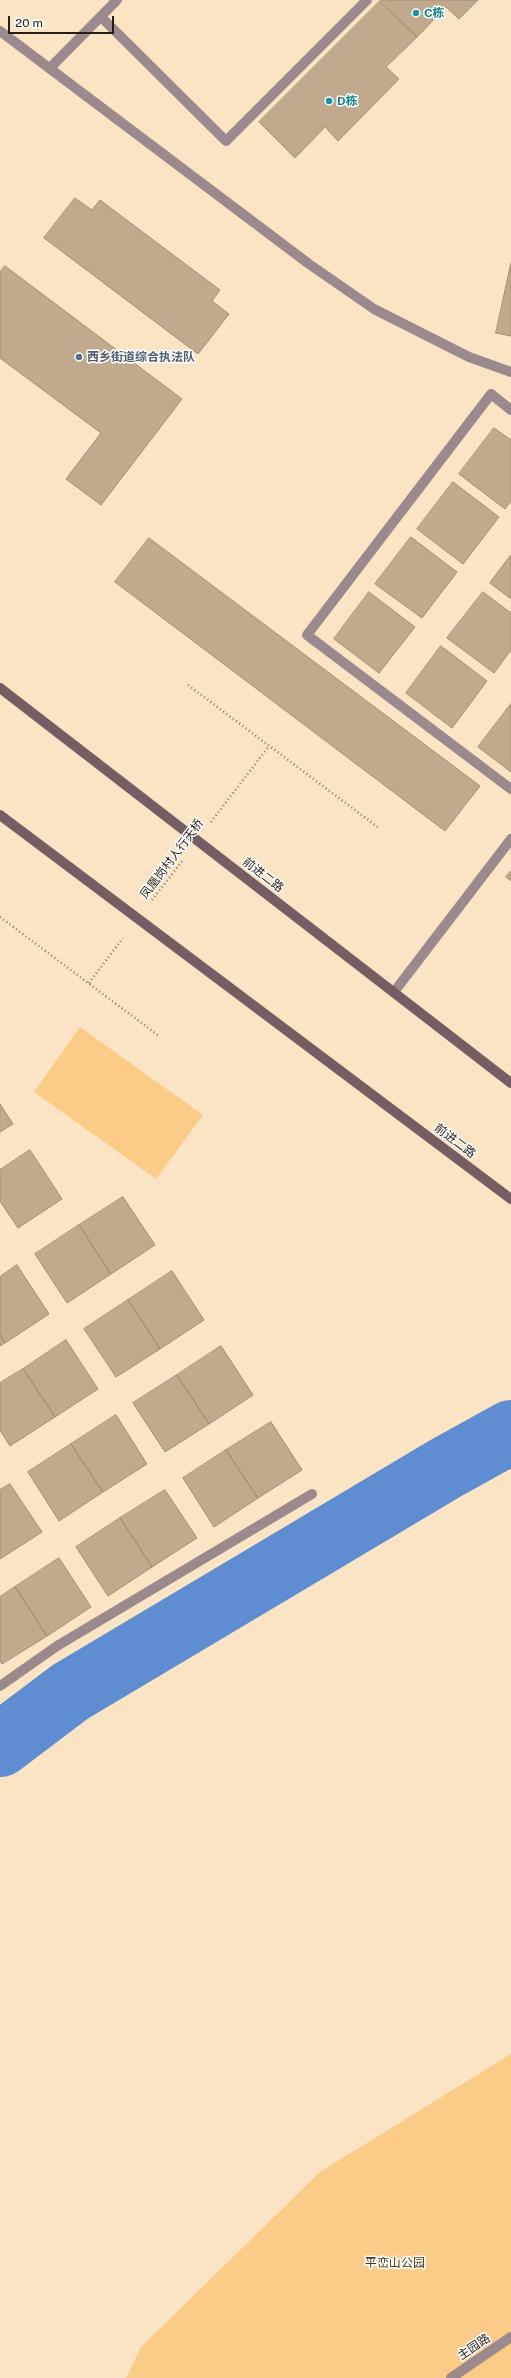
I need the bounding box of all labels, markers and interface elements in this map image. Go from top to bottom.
place label: C栋 [424,6,445,20]
scale bar [10,8,116,34]
marker: C栋 [411,8,421,18]
text: 20 m [15,16,43,30]
place label: D栋 [337,94,358,108]
marker: D栋 [324,96,334,106]
place label: 西乡街道综合执法队 [87,350,195,364]
marker: 西乡街道综合执法队 [74,352,84,362]
street label: 凤凰岗村人行天桥 [137,816,207,902]
street label: 前进二路 [240,855,286,895]
street label: 前进二路 [431,1121,479,1161]
park label: 平峦山公园 [365,2256,425,2270]
street label: 主园路 [455,2331,493,2363]

